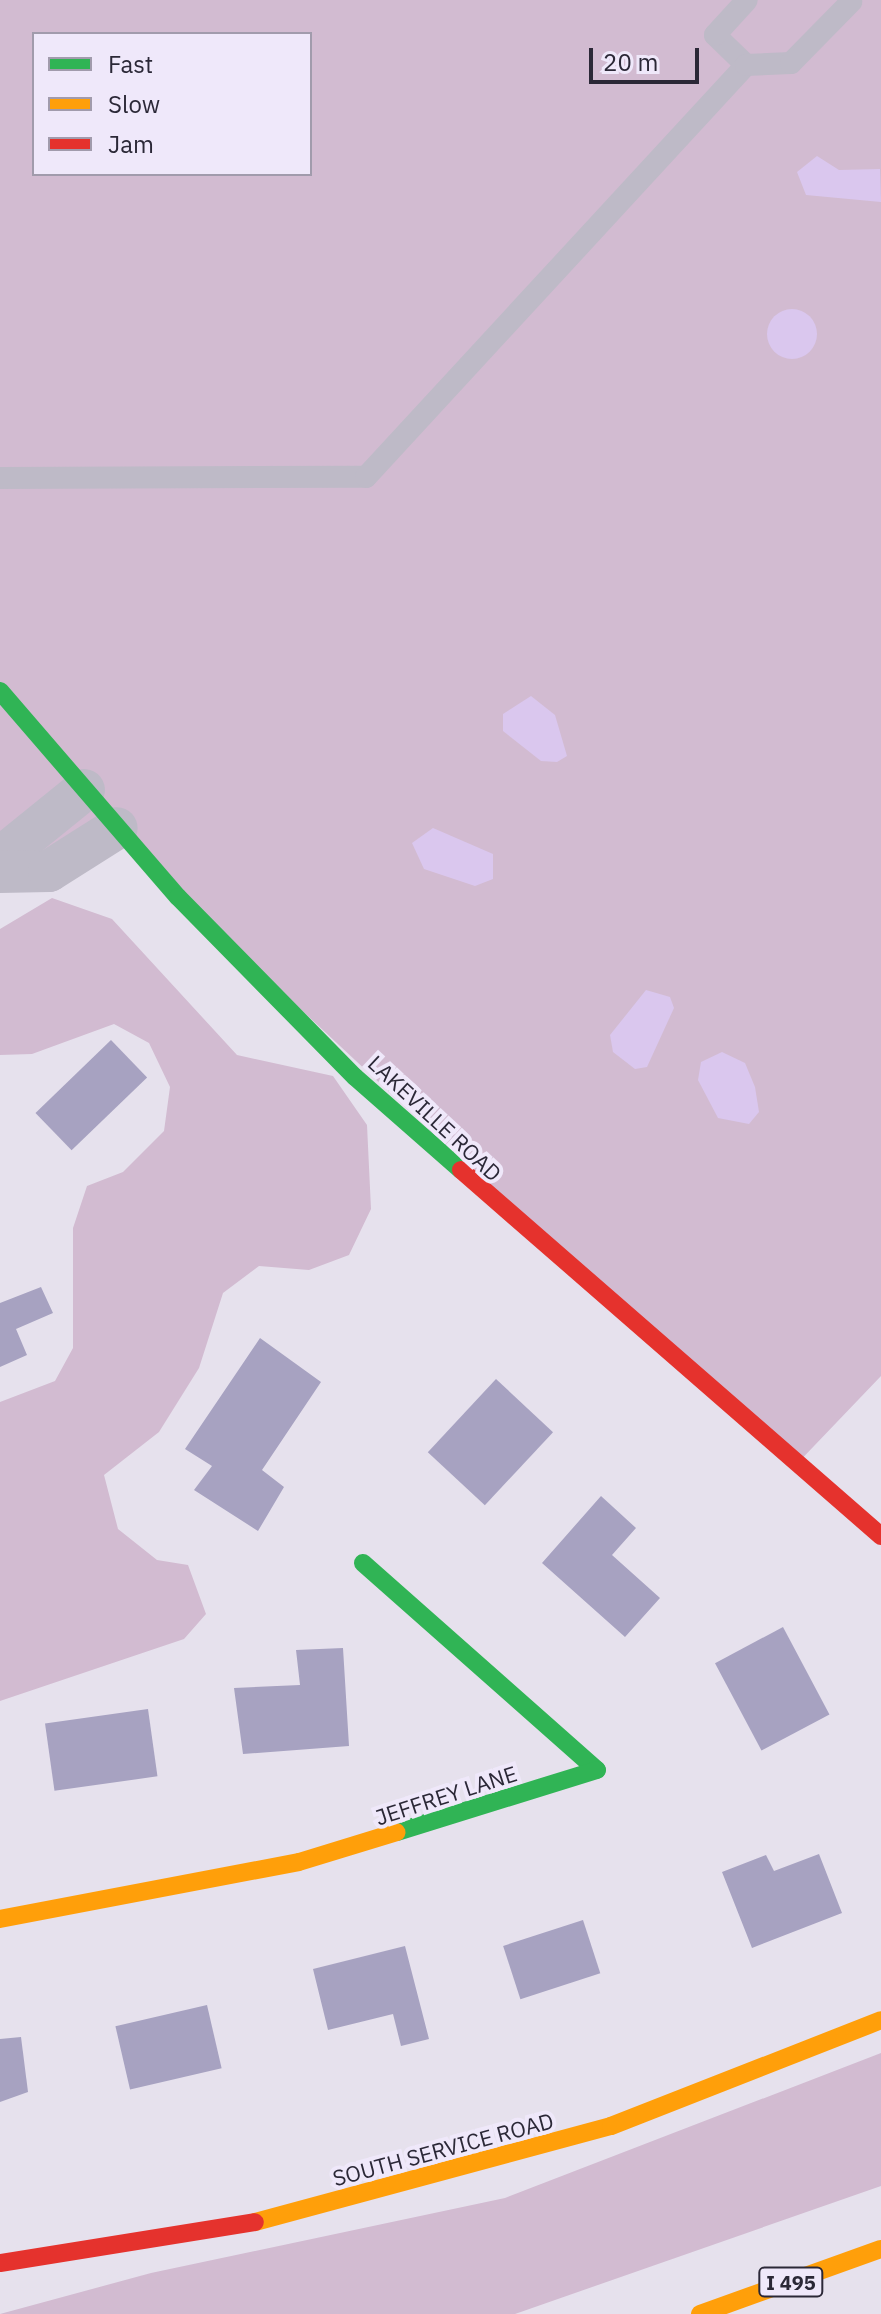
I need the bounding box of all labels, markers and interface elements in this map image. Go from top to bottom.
legend [32,32,312,176]
scale bar [593,32,703,82]
text: 20 m [603,46,658,78]
text: Fast [108,48,153,80]
text: Slow [108,88,160,120]
text: Jam [108,128,154,160]
street label: LAKEVILLE ROAD [363,1050,507,1186]
street label: JEFFREY LANE [372,1760,520,1830]
street label: SOUTH SERVICE ROAD [330,2107,556,2191]
road number: I 495 [757,2266,825,2298]

